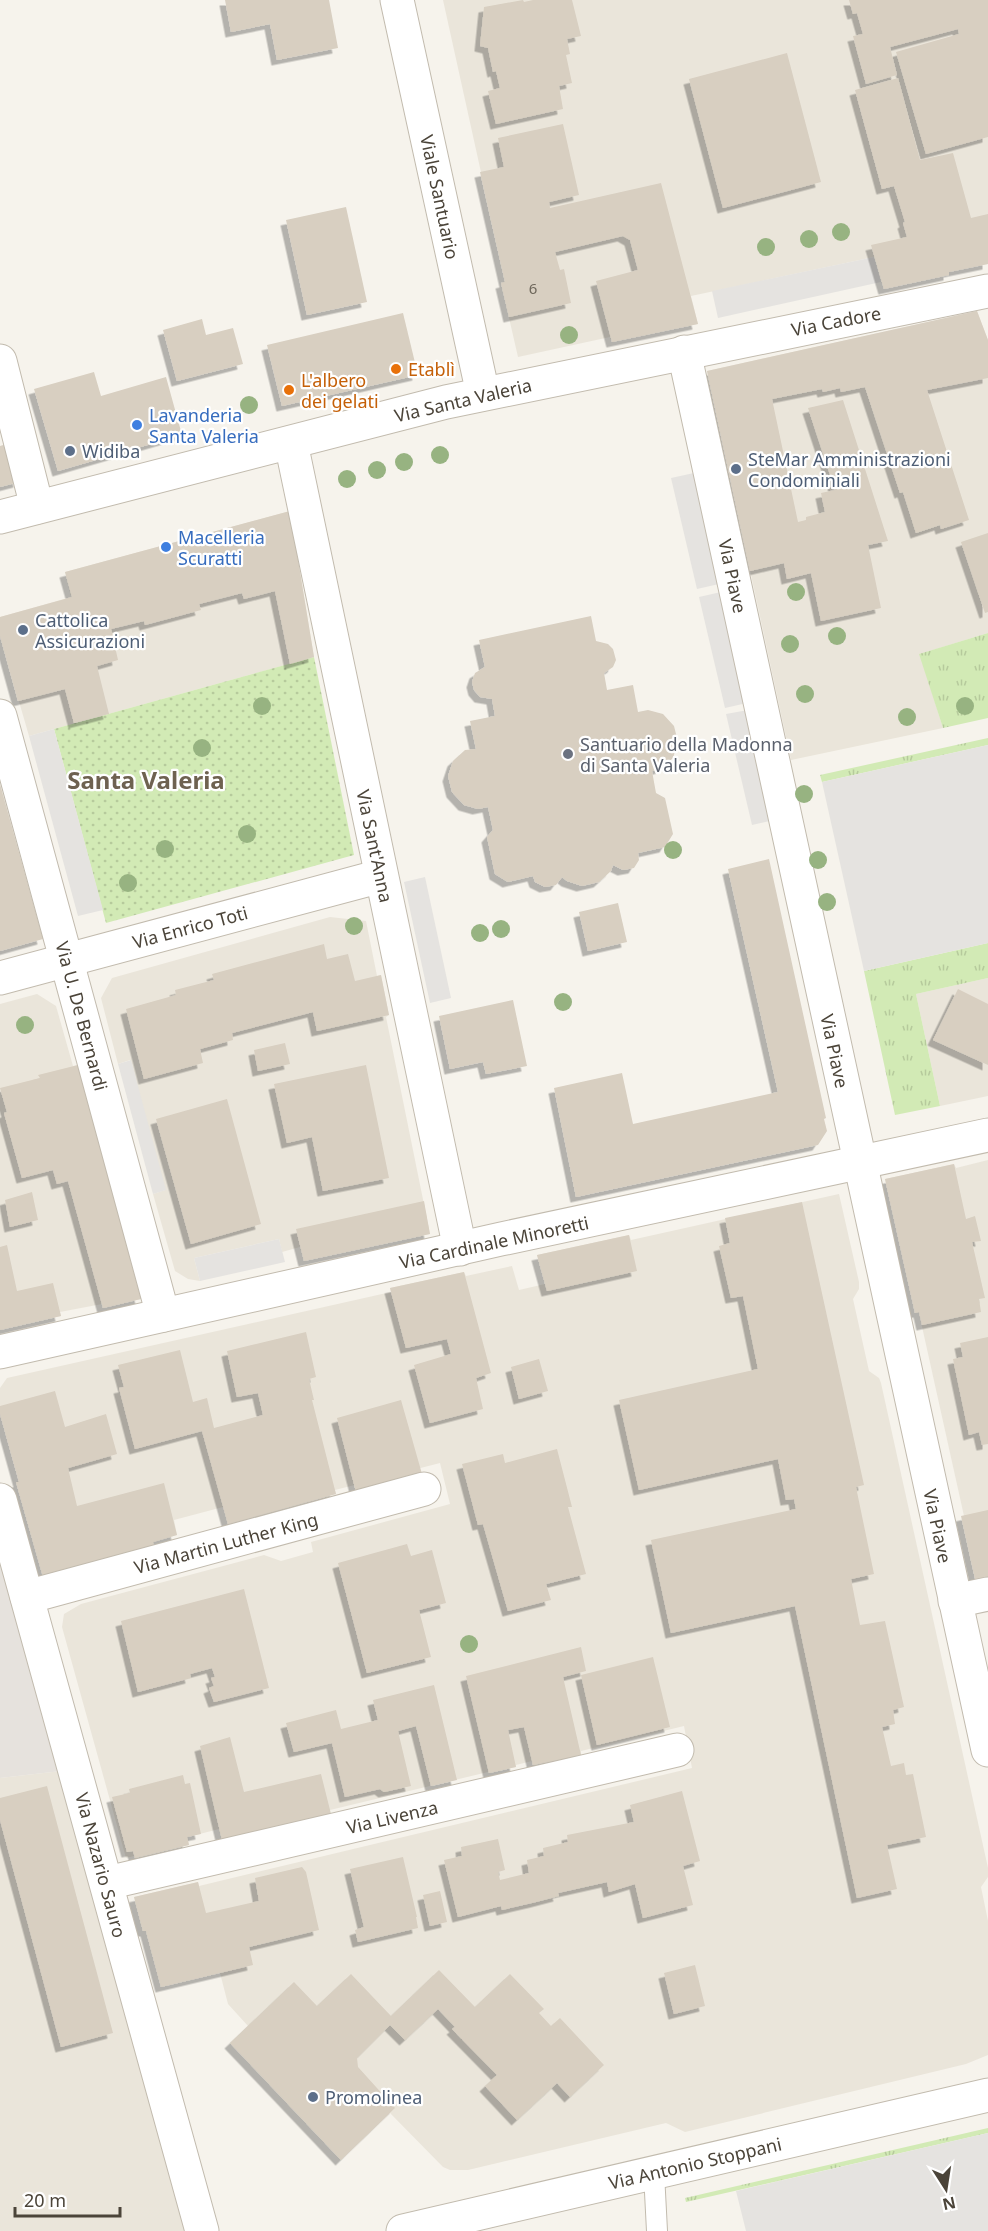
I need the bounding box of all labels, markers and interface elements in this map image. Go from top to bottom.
street label: Viale Santuario [415,132,465,262]
house number: 6 [529,278,537,298]
street label: Via Cadore [789,301,883,341]
place label: Etablì [408,357,455,381]
marker: Etablì [389,362,403,376]
place label: L'albero dei gelati [301,368,379,413]
street label: Via Santa Valeria [392,373,534,427]
marker: L'albero dei gelati [282,383,296,397]
place label: Lavanderia Santa Valeria [149,403,259,448]
marker: Lavanderia Santa Valeria [130,418,144,432]
place label: Widiba [82,439,140,463]
marker: Widiba [63,444,77,458]
place label: SteMar Amministrazioni Condominiali [748,447,951,492]
marker: SteMar Amministrazioni Condominiali [729,462,743,476]
place label: Macelleria Scuratti [178,525,265,570]
street label: Via Piave [713,537,753,615]
marker: Macelleria Scuratti [159,540,173,554]
place label: Cattolica Assicurazioni [35,608,145,653]
marker: Cattolica Assicurazioni [16,623,30,637]
place label: Santuario della Madonna di Santa Valeria [580,732,793,777]
marker: Santuario della Madonna di Santa Valeria [561,747,575,761]
district label: Santa Valeria [67,763,225,796]
street label: Via Sant'Anna [351,787,399,905]
street label: Via Enrico Toti [130,900,250,954]
street label: Via U. De Bernardi [51,939,113,1093]
street label: Via Piave [815,1012,855,1090]
street label: Via Cardinale Minoretti [397,1210,591,1274]
street label: Via Piave [918,1487,958,1565]
street label: Via Martin Luther King [131,1507,321,1579]
street label: Via Nazario Sauro [70,1790,132,1940]
street label: Via Livenza [344,1795,440,1839]
place label: Promolinea [325,2085,422,2109]
marker: Promolinea [306,2090,320,2104]
street label: Via Antonio Stoppani [606,2131,784,2195]
north arrow [916,2159,976,2219]
scale bar [15,2180,120,2218]
text: 20 m [24,2188,66,2212]
text: N [940,2192,958,2216]

